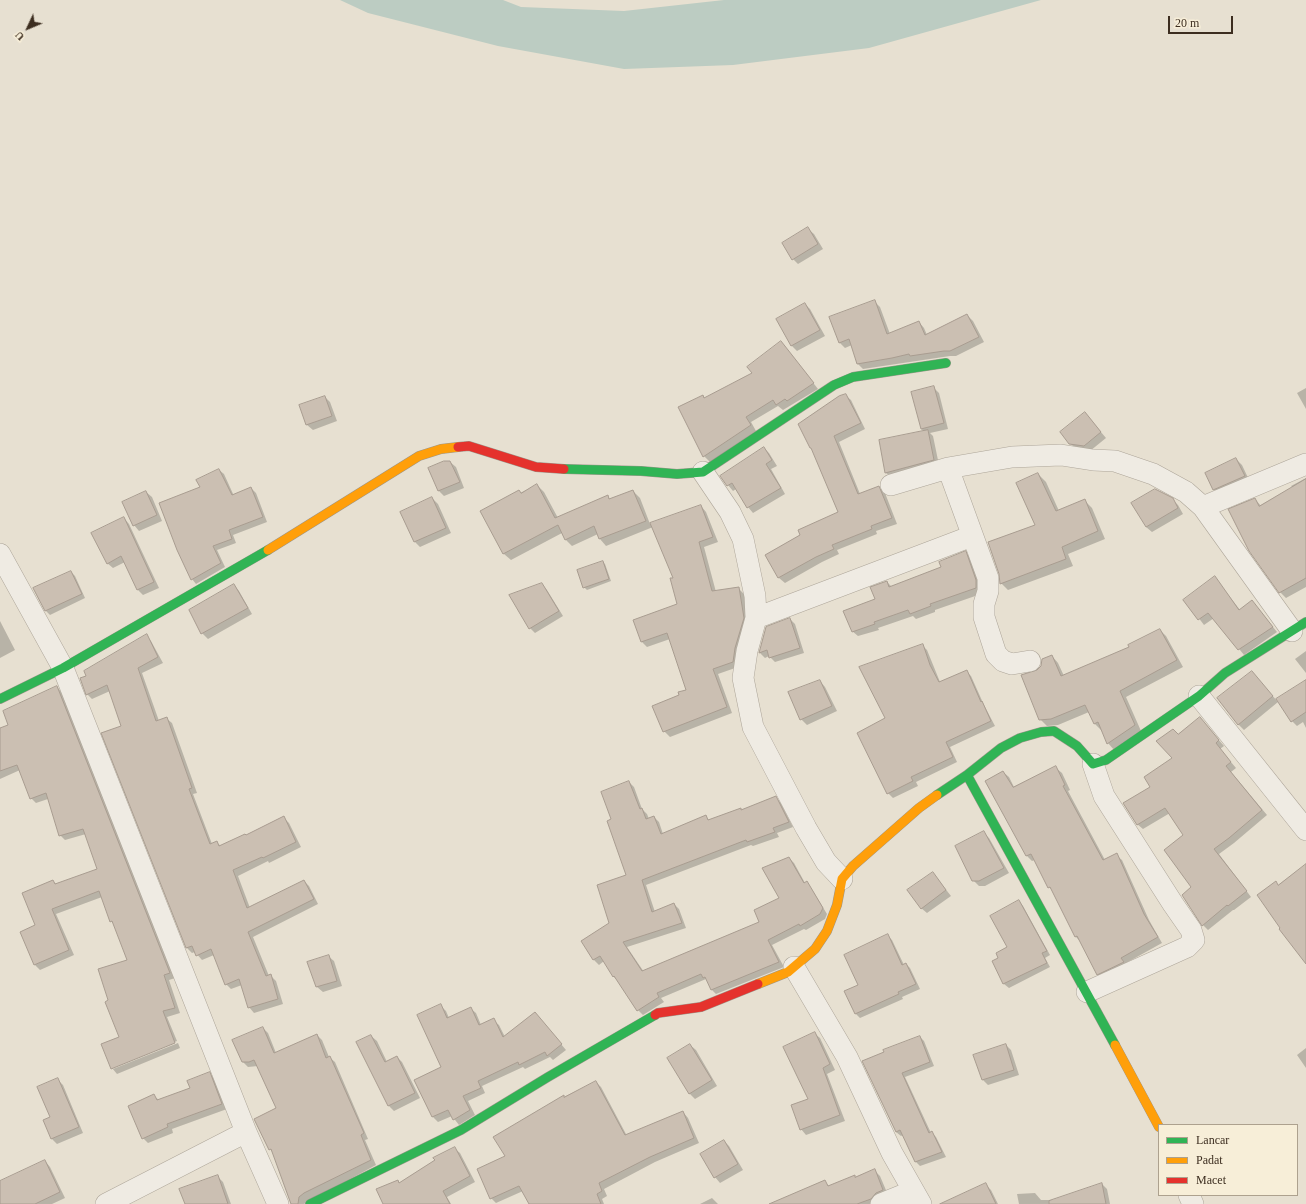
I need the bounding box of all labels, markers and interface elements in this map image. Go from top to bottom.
north arrow [8,8,48,48]
scale bar [1170,8,1235,34]
text: 20 m [1175,16,1199,30]
text: U [12,29,26,43]
legend [1158,1124,1298,1196]
text: Lancar [1196,1133,1229,1147]
text: Padat [1196,1153,1223,1167]
text: Macet [1196,1173,1226,1187]

